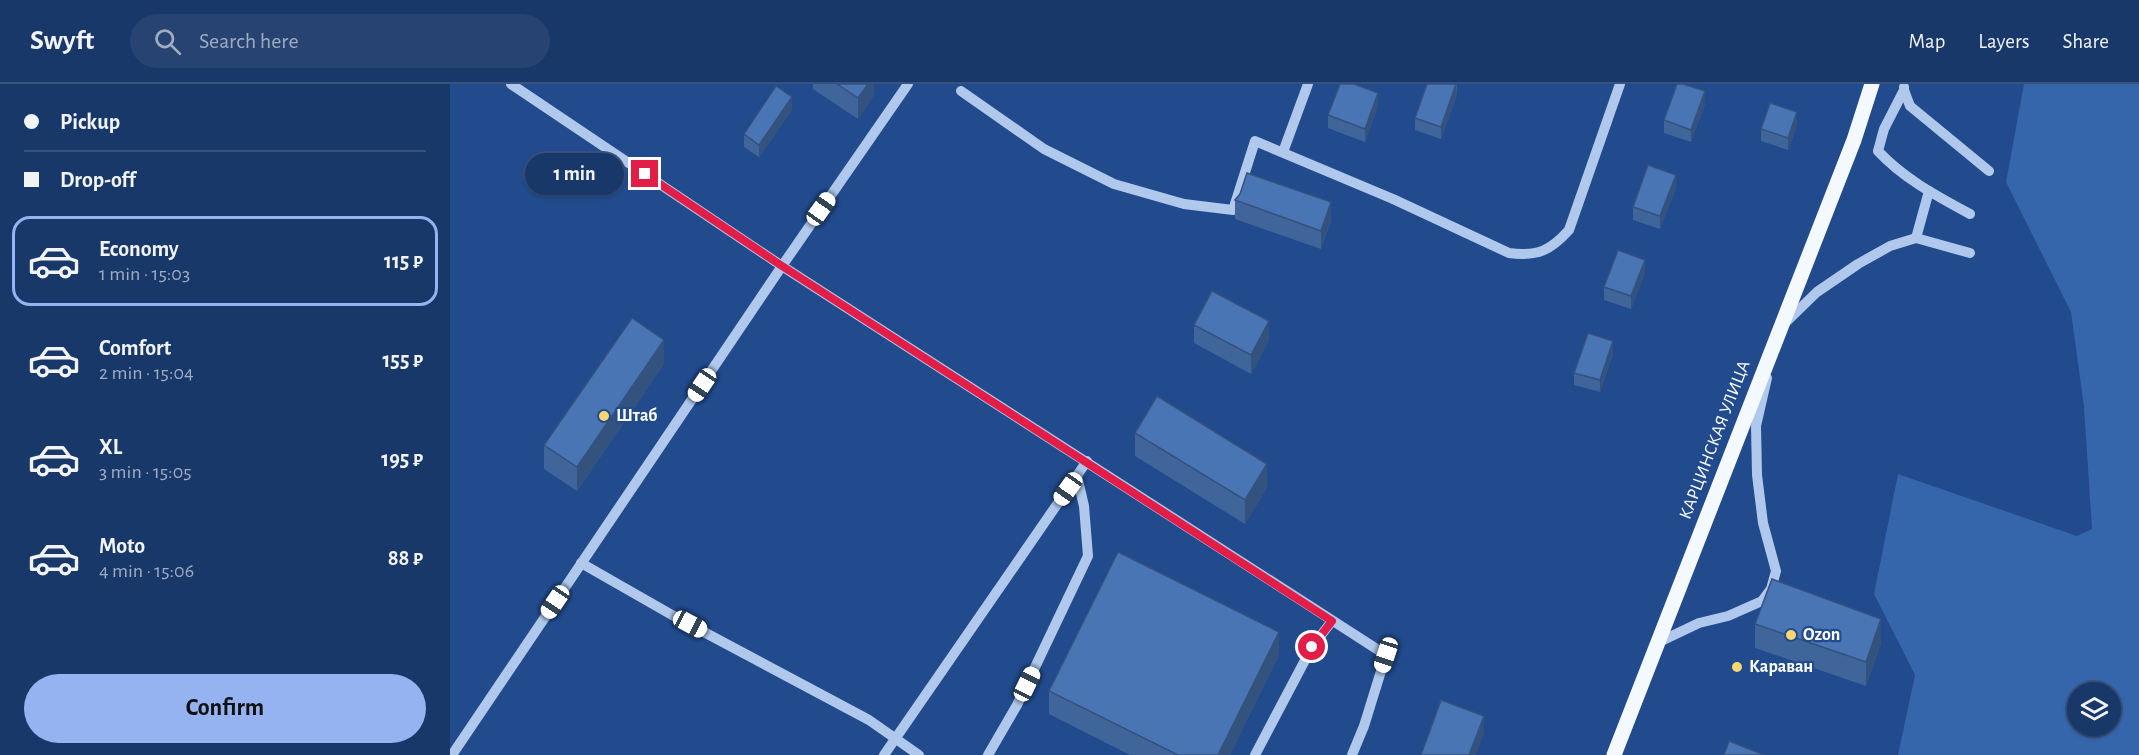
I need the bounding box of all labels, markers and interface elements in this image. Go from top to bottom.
search box [130,14,550,68]
icon: search [151,25,184,58]
text: Swyft [30,27,94,55]
text: Search here [199,30,299,52]
text: Map [1909,31,1945,52]
text: Layers [1978,31,2029,52]
text: Share [2062,31,2109,52]
text: Pickup [60,111,120,133]
callout: 1 min [525,153,624,195]
route end [631,160,658,187]
text: 1 min [553,164,596,184]
text: Drop-off [60,169,136,191]
car [803,189,839,229]
icon: car [27,234,81,288]
text: Economy [99,238,179,260]
text: 115 ₽ [384,250,423,272]
text: 1 min · 15:03 [99,264,190,284]
icon: car [27,333,81,387]
text: Comfort [99,337,171,359]
text: 155 ₽ [382,349,423,371]
street label: КАРЦИНСКАЯ УЛИЦА [1676,358,1754,522]
text: 2 min · 15:04 [99,363,194,383]
car [684,365,720,405]
place label: Штаб [616,407,657,425]
marker: Штаб [597,409,611,423]
icon: car [27,432,81,486]
text: XL [99,436,122,458]
text: 195 ₽ [381,448,423,470]
text: 3 min · 15:05 [99,462,192,482]
car [1050,469,1086,509]
icon: car [27,531,81,585]
text: Moto [99,535,145,557]
text: 88 ₽ [388,547,423,569]
text: 4 min · 15:06 [99,561,194,581]
car [537,582,573,622]
car [670,608,710,640]
place label: Ozon [1803,626,1840,644]
marker: Ozon [1784,628,1798,642]
route start [1298,633,1325,660]
car [1372,635,1400,675]
place label: Караван [1749,658,1813,676]
marker: Караван [1730,660,1744,674]
car [1011,664,1043,704]
button: Confirm [24,674,426,743]
map controls [2067,682,2121,736]
button: layers [2067,682,2121,736]

